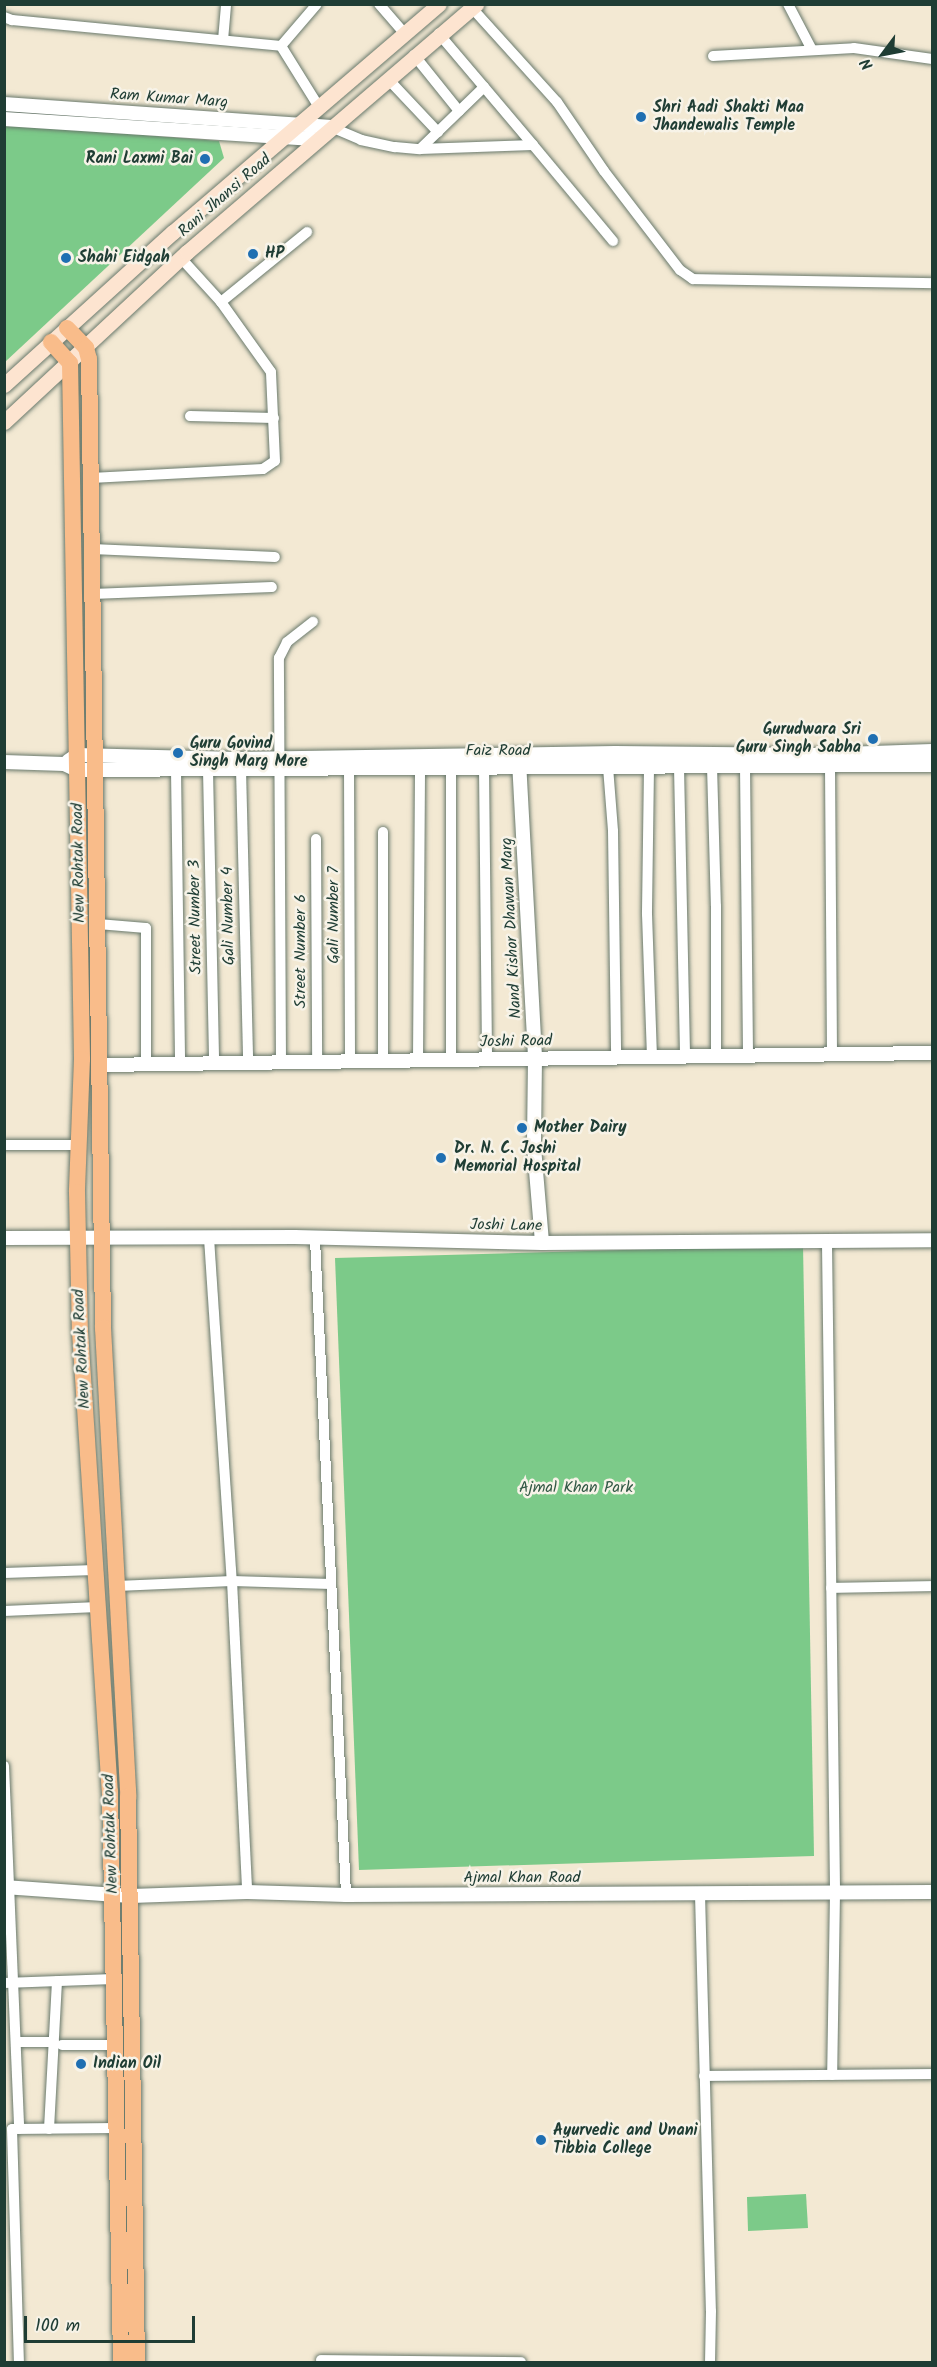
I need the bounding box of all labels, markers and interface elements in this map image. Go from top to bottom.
north arrow [853,24,913,84]
text: N [854,53,881,75]
street label: Ram Kumar Marg [109,85,229,113]
place label: Shri Aadi Shakti Maa Jhandewalis Temple [653,98,804,136]
marker: Shri Aadi Shakti Maa Jhandewalis Temple [634,110,648,124]
place label: Rani Laxmi Bai [86,149,193,169]
street label: Rani Jhansi Road [175,150,275,242]
marker: Rani Laxmi Bai [198,152,212,166]
place label: HP [265,244,284,264]
marker: HP [246,247,260,261]
place label: Shahi Eidgah [78,248,170,268]
marker: Shahi Eidgah [59,251,73,265]
place label: Gurudwara Sri Guru Singh Sabha [736,720,861,758]
marker: Gurudwara Sri Guru Singh Sabha [866,732,880,746]
place label: Guru Govind Singh Marg More [190,734,308,772]
street label: Faiz Road [465,741,531,761]
marker: Guru Govind Singh Marg More [171,746,185,760]
street label: New Rohtak Road [68,803,90,923]
street label: Nand Kishor Dhawan Marg [498,837,526,1019]
street label: Street Number 3 [185,859,207,975]
street label: Gali Number 4 [219,866,239,966]
street label: Gali Number 7 [324,866,344,964]
street label: Street Number 6 [291,894,311,1008]
street label: Joshi Road [480,1032,552,1052]
place label: Mother Dairy [534,1118,626,1138]
marker: Mother Dairy [515,1121,529,1135]
place label: Dr. N. C. Joshi Memorial Hospital [454,1139,580,1177]
marker: Dr. N. C. Joshi Memorial Hospital [432,1149,450,1167]
street label: Joshi Lane [470,1216,542,1236]
street label: New Rohtak Road [69,1289,95,1409]
park label: Ajmal Khan Park [519,1478,633,1498]
street label: New Rohtak Road [99,1774,123,1894]
street label: Ajmal Khan Road [464,1868,580,1888]
place label: Indian Oil [93,2054,161,2074]
marker: Indian Oil [74,2057,88,2071]
place label: Ayurvedic and Unani Tibbia College [553,2121,698,2159]
marker: Ayurvedic and Unani Tibbia College [534,2133,548,2147]
scale bar [27,2304,198,2342]
text: 100 m [35,2312,80,2341]

